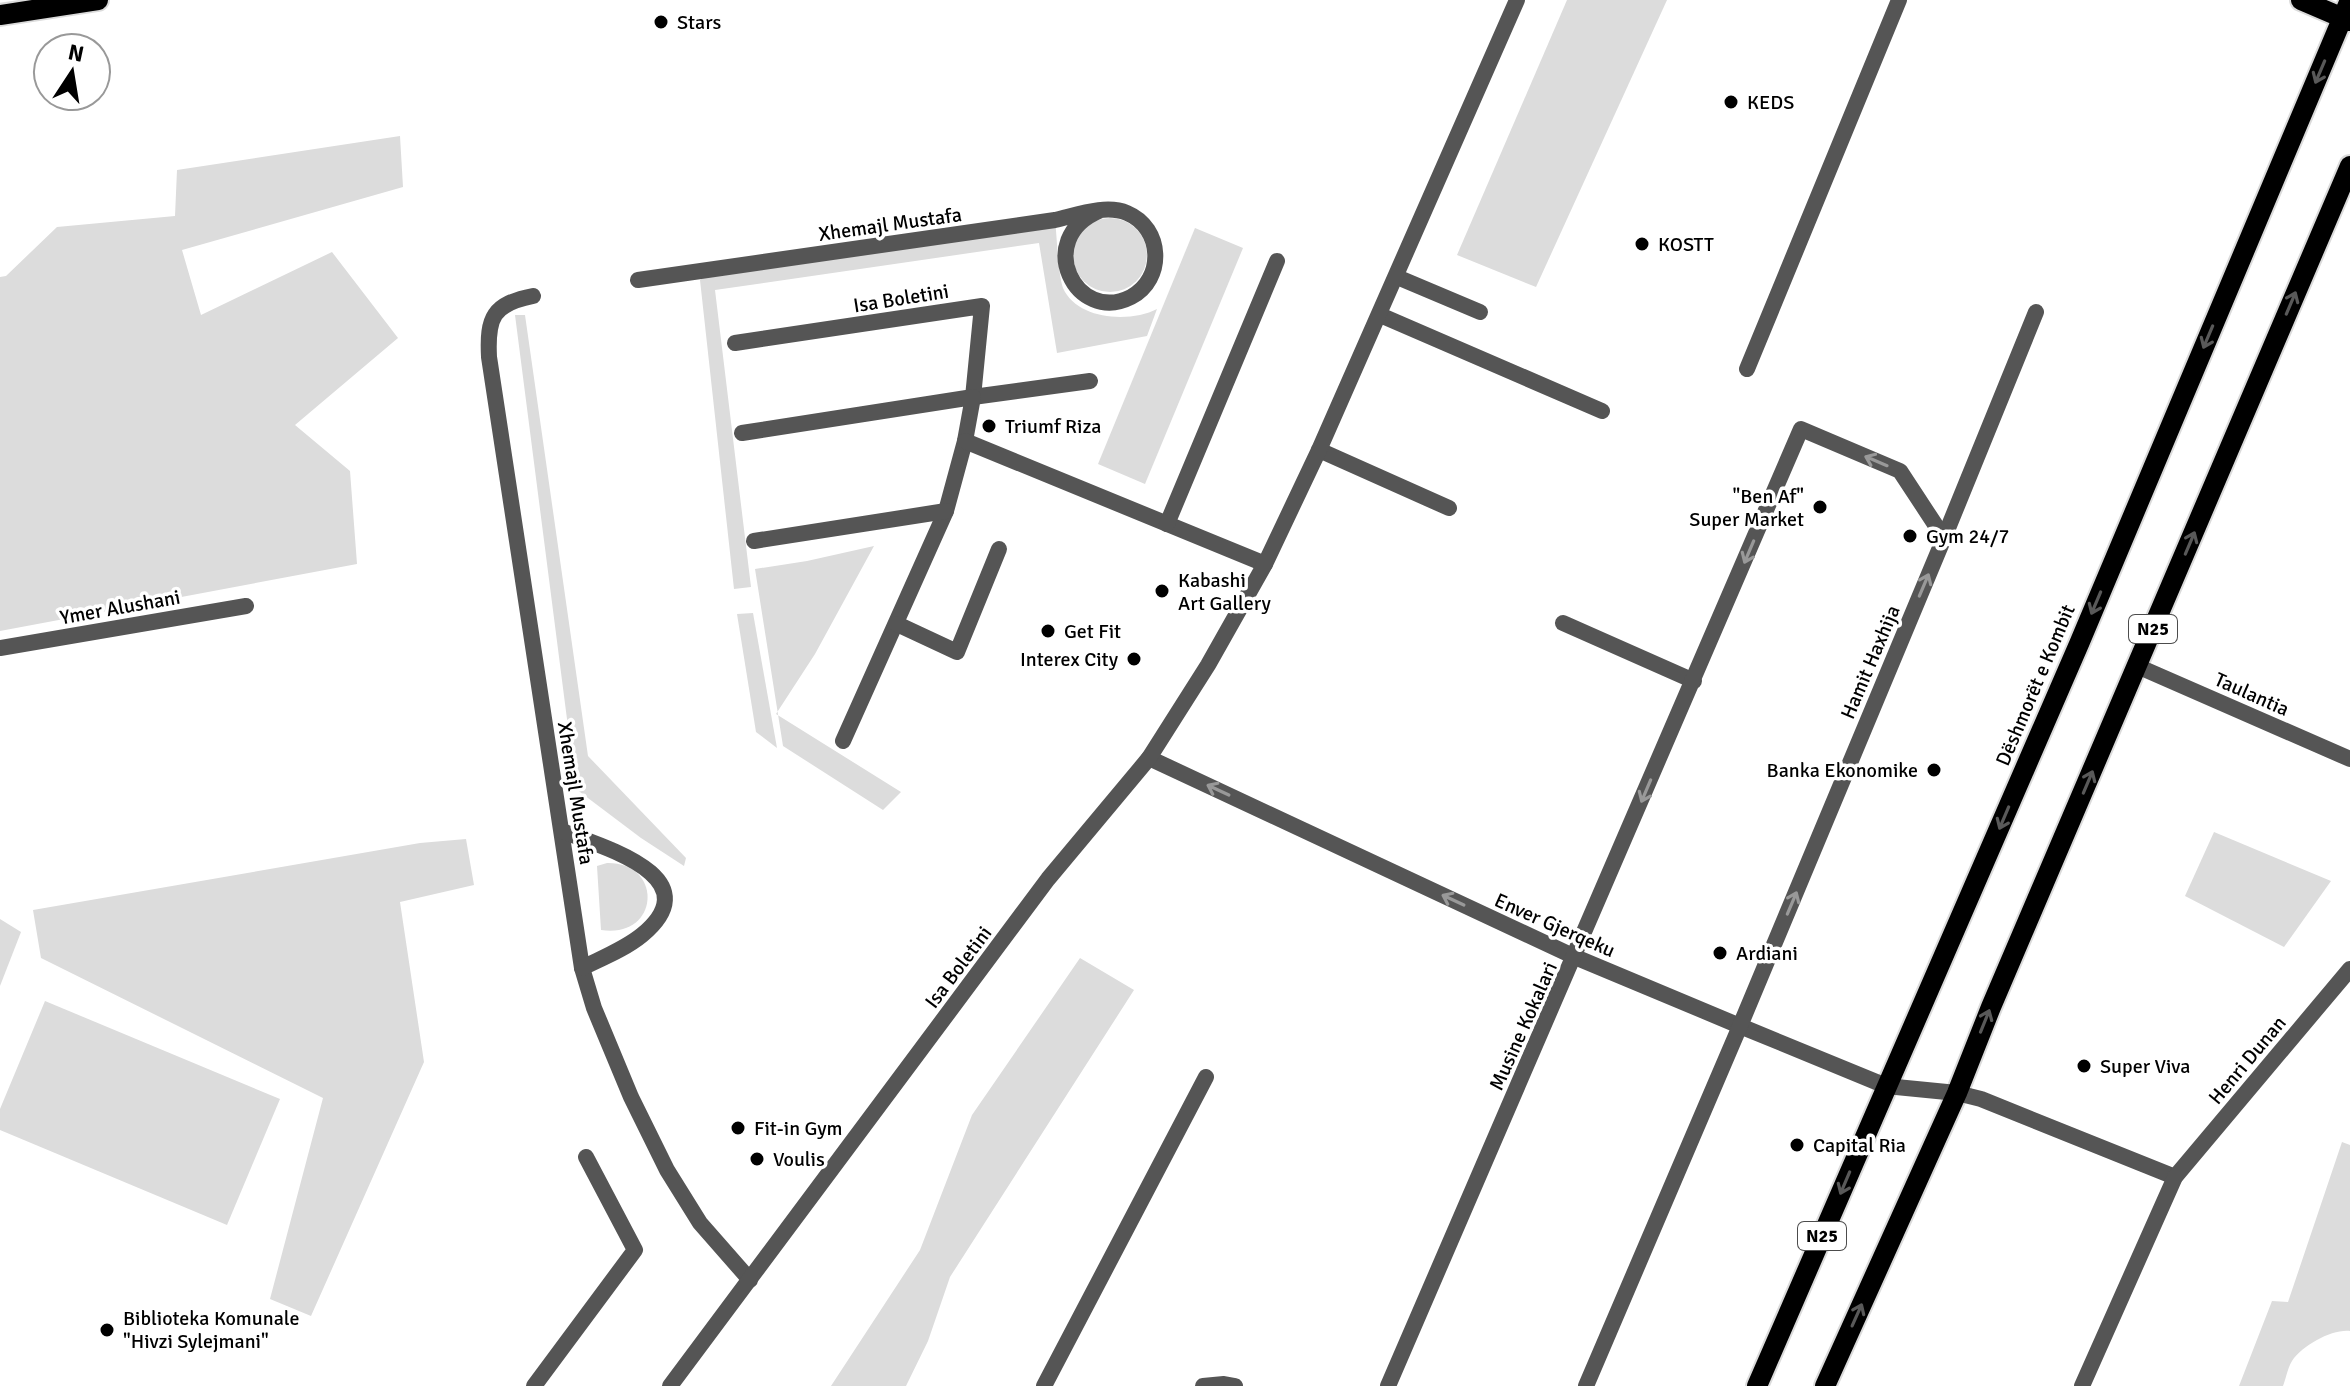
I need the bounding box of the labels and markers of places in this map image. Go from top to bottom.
place label: Stars [677,10,722,35]
marker: Stars [652,13,670,31]
place label: KEDS [1747,90,1794,115]
marker: KEDS [1722,93,1740,111]
place label: KOSTT [1658,232,1714,257]
marker: KOSTT [1633,235,1651,253]
place label: Triumf Riza [1005,414,1101,439]
marker: Triumf Riza [980,417,998,435]
place label: "Ben Af" Super Market [1689,484,1804,532]
marker: "Ben Af" Super Market [1811,498,1829,516]
place label: Gym 24/7 [1926,524,2009,549]
marker: Gym 24/7 [1901,527,1919,545]
place label: Kabashi Art Gallery [1178,568,1272,616]
marker: Kabashi Art Gallery [1153,582,1171,600]
place label: Get Fit [1064,619,1121,644]
marker: Get Fit [1039,622,1057,640]
place label: Interex City [1020,647,1119,672]
marker: Interex City [1125,650,1143,668]
place label: Banka Ekonomike [1767,758,1918,783]
marker: Banka Ekonomike [1925,761,1943,779]
place label: Ardiani [1736,941,1798,966]
marker: Ardiani [1711,944,1729,962]
place label: Super Viva [2100,1054,2190,1079]
marker: Super Viva [2075,1057,2093,1075]
place label: Fit-in Gym [754,1116,843,1141]
marker: Fit-in Gym [729,1119,747,1137]
place label: Capital Ria [1813,1133,1906,1158]
marker: Capital Ria [1788,1136,1806,1154]
place label: Voulis [773,1147,825,1172]
marker: Voulis [748,1150,766,1168]
place label: Biblioteka Komunale "Hivzi Sylejmani" [123,1306,299,1354]
marker: Biblioteka Komunale "Hivzi Sylejmani" [98,1321,116,1339]

